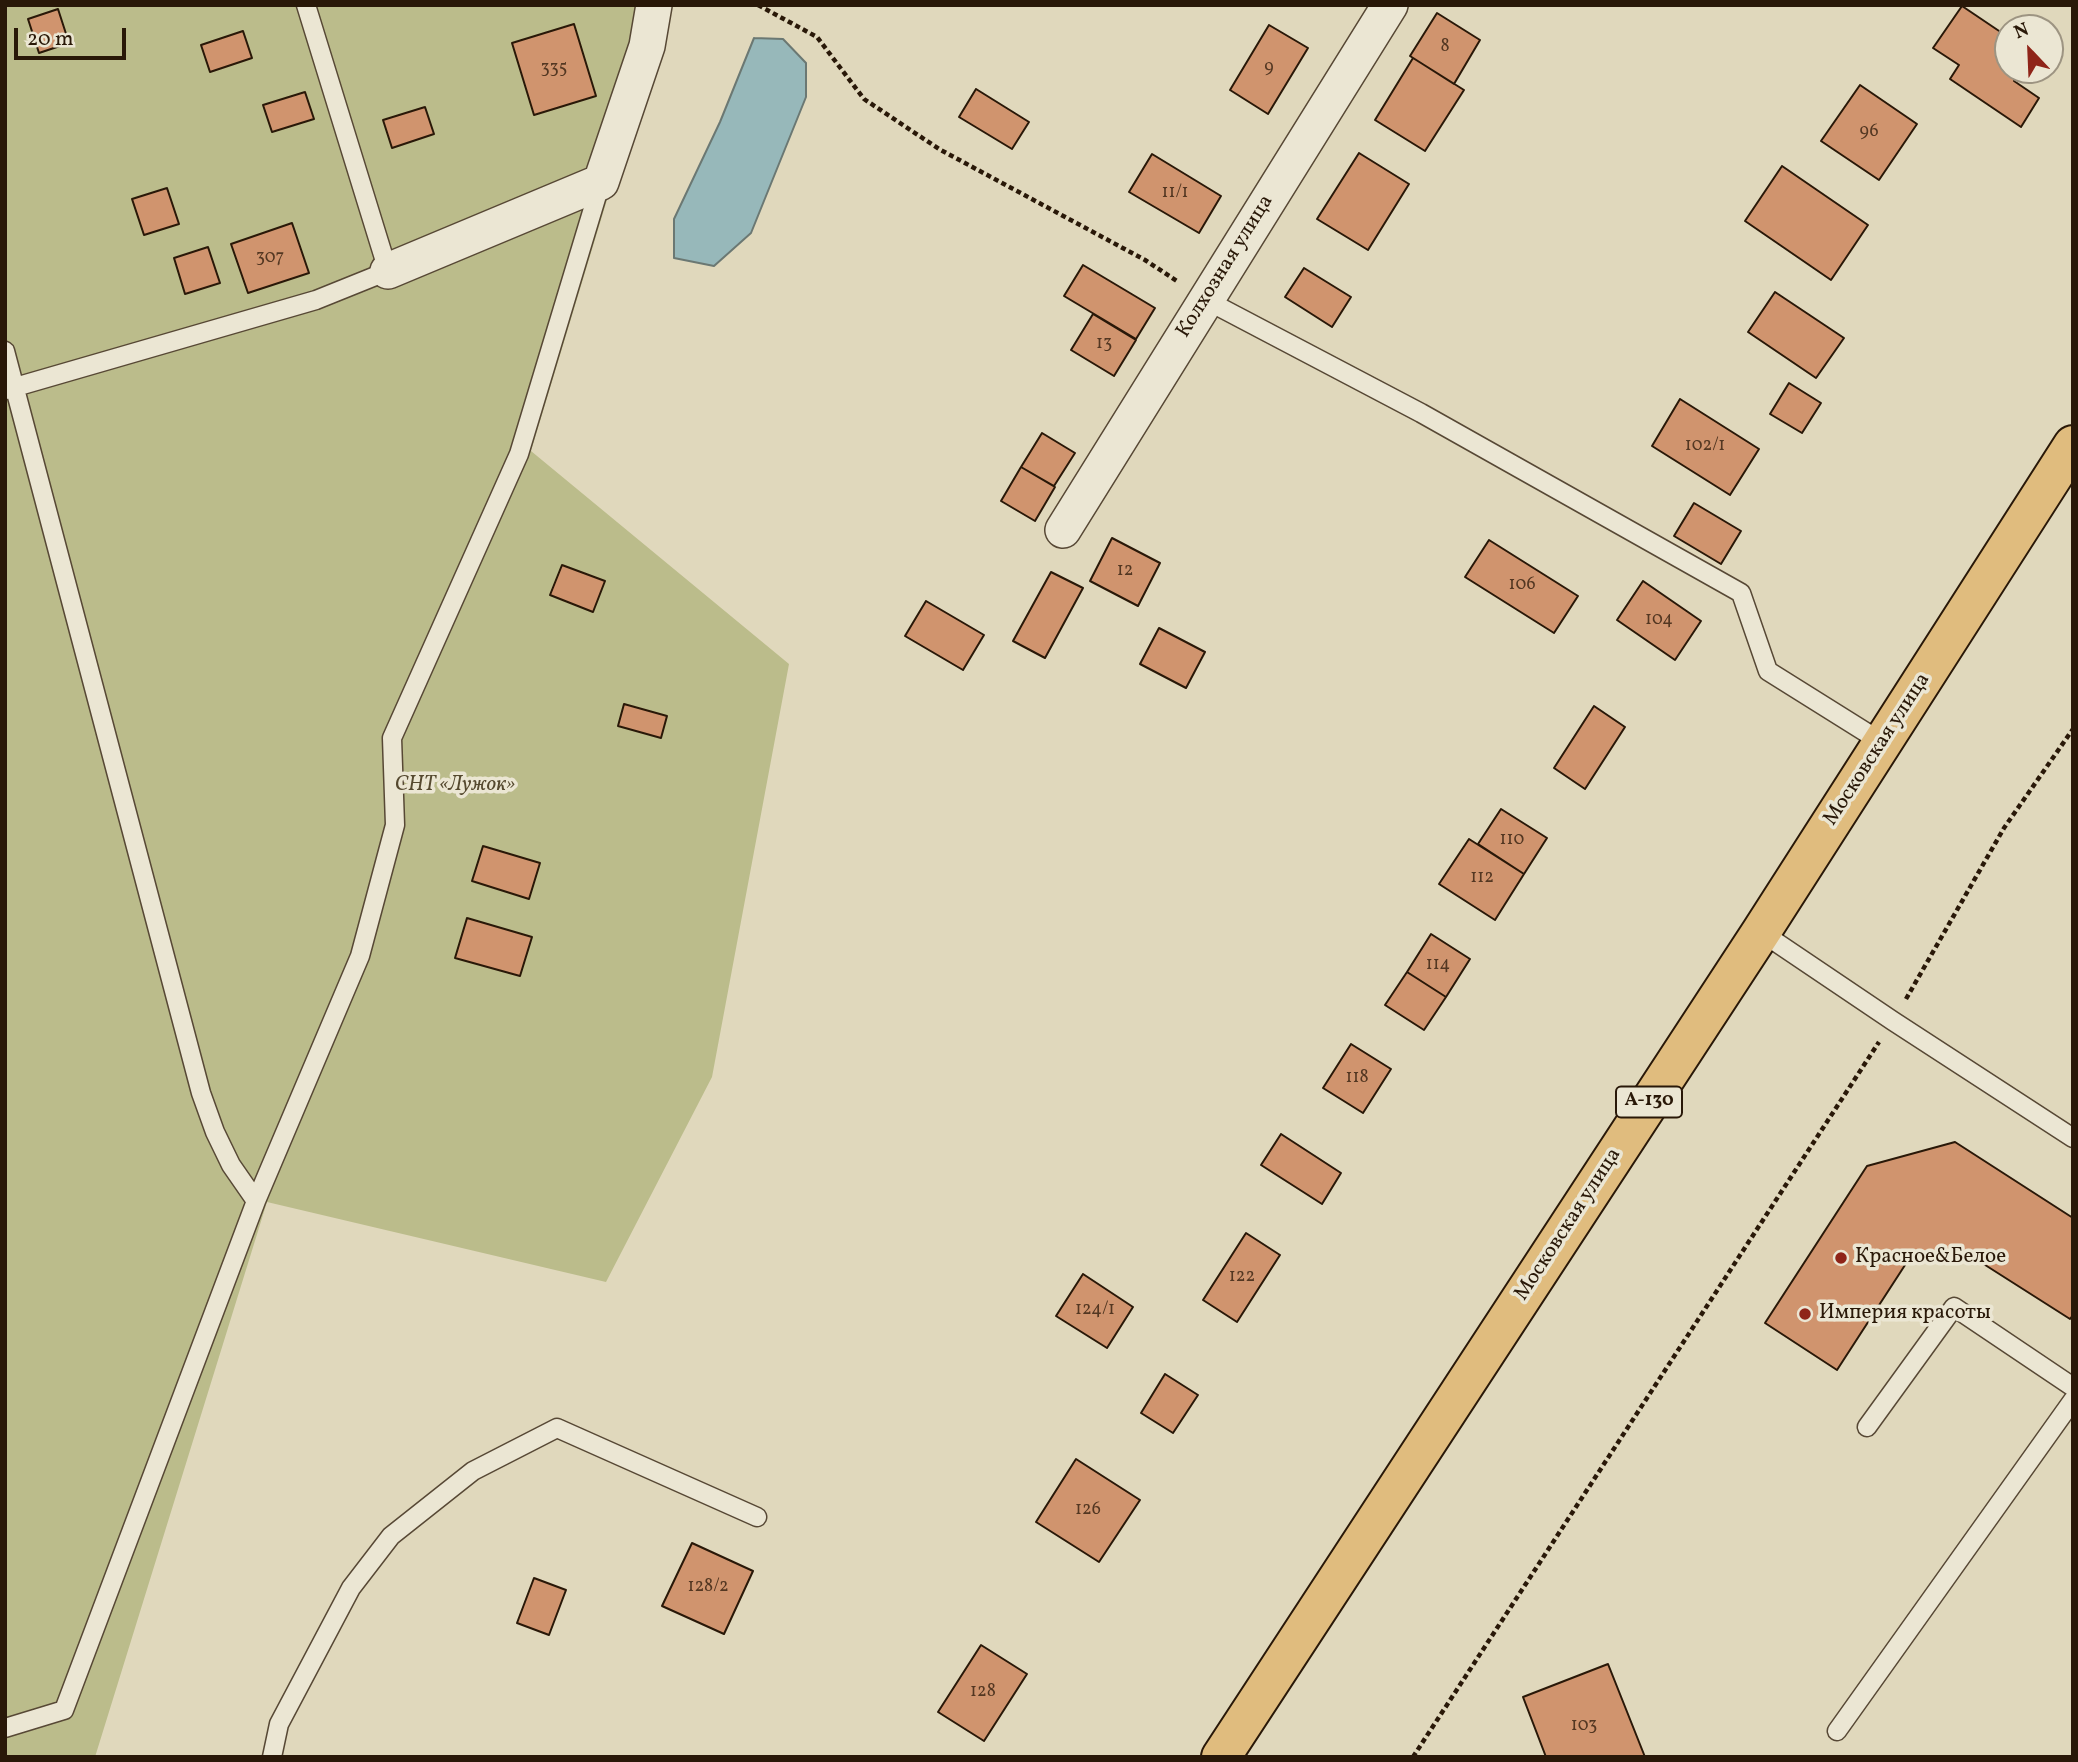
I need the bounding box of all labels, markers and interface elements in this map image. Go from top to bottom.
scale bar [18,14,130,58]
north arrow [1994,14,2064,84]
text: N [2010,17,2033,46]
text: 20 m [27,25,73,54]
house number: 8 [1440,37,1450,59]
house number: 9 [1264,58,1274,80]
house number: 335 [541,59,567,81]
house number: 96 [1859,122,1879,144]
house number: 11/1 [1162,183,1188,205]
street label: Колхозная улица [1172,191,1280,343]
house number: 307 [256,248,284,270]
house number: 13 [1096,334,1112,356]
house number: 102/1 [1685,436,1725,458]
house number: 12 [1117,561,1133,583]
house number: 106 [1508,575,1536,597]
house number: 104 [1645,610,1673,632]
street label: Московская улица [1819,669,1937,831]
park label: СНТ «Лужок» [395,773,515,799]
house number: 110 [1500,830,1524,852]
house number: 112 [1470,868,1494,890]
house number: 114 [1426,955,1450,977]
house number: 118 [1345,1068,1369,1090]
road number: А-130 [1616,1086,1682,1118]
street label: Московская улица [1510,1144,1628,1306]
place label: Красное&Белое [1855,1245,2006,1271]
marker: Красное&Белое [1833,1250,1849,1266]
house number: 122 [1229,1267,1255,1289]
house number: 124/1 [1075,1300,1115,1322]
place label: Империя красоты [1819,1301,1991,1327]
marker: Империя красоты [1797,1306,1813,1322]
house number: 126 [1075,1500,1101,1522]
house number: 128/2 [687,1577,729,1599]
house number: 128 [970,1682,996,1704]
house number: 103 [1571,1716,1597,1738]

